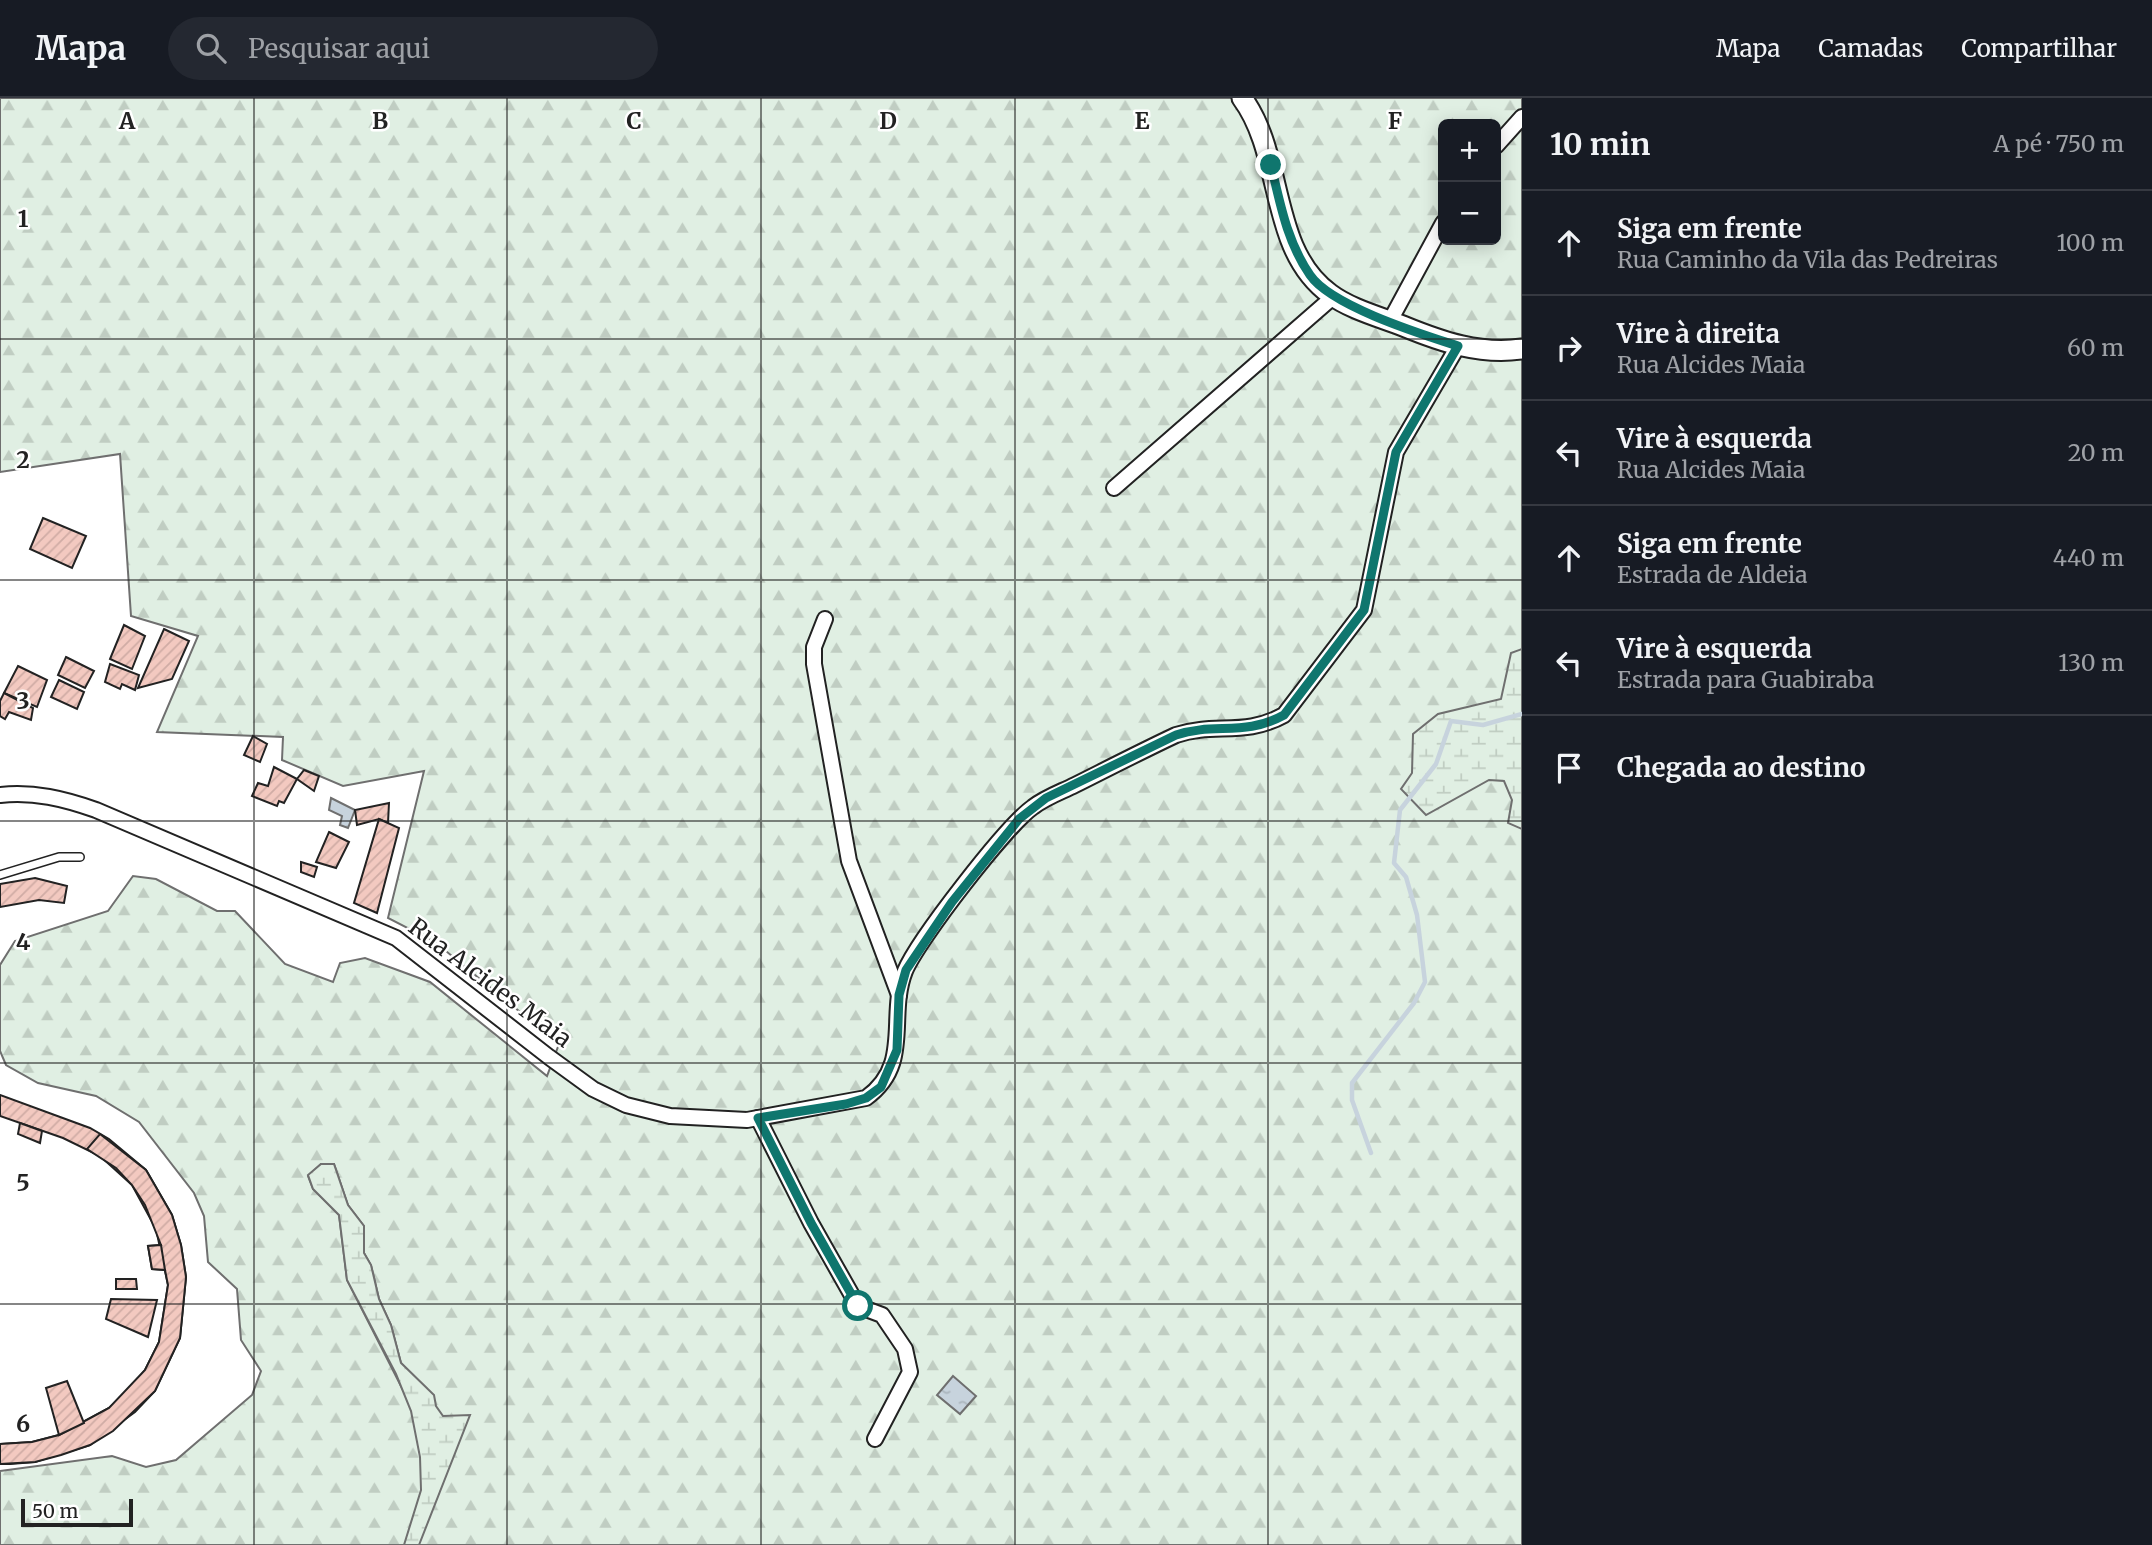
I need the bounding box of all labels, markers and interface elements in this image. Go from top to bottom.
search box [168,17,658,80]
text: Mapa [35,28,126,69]
icon: search [192,29,230,67]
text: Pesquisar aqui [248,32,430,65]
text: Mapa [1716,33,1780,64]
text: Camadas [1818,33,1923,64]
text: Compartilhar [1961,33,2117,64]
text: A [118,106,136,135]
text: B [372,106,388,135]
text: C [626,106,642,135]
text: D [879,106,897,135]
text: E [1134,106,1150,135]
text: F [1388,106,1402,135]
map controls [1438,119,1501,245]
button: + [1438,119,1501,182]
text: 10 min [1550,125,1650,163]
text: A pé · 750 m [1994,129,2124,158]
route end [1255,149,1286,180]
button: − [1438,182,1501,245]
text: 1 [18,204,29,233]
text: Siga em frente [1617,212,1802,245]
icon: ahead [1550,224,1588,262]
text: 100 m [2056,228,2124,257]
text: Rua Caminho da Vila das Pedreiras [1617,245,1998,274]
text: Vire à direita [1617,317,1780,350]
icon: right [1550,329,1588,367]
text: 60 m [2067,333,2124,362]
text: Rua Alcides Maia [1617,350,1805,379]
text: Vire à esquerda [1617,422,1812,455]
icon: left [1550,434,1588,472]
text: 20 m [2068,438,2124,467]
text: 2 [16,445,30,474]
text: Rua Alcides Maia [1617,455,1805,484]
text: Siga em frente [1617,527,1802,560]
icon: ahead [1550,539,1588,577]
text: 440 m [2053,543,2124,572]
text: Estrada de Aldeia [1617,560,1808,589]
text: Vire à esquerda [1617,632,1812,665]
icon: left [1550,644,1588,682]
text: 130 m [2058,648,2124,677]
text: Estrada para Guabiraba [1617,665,1874,694]
text: 3 [16,686,30,715]
icon: arrive [1550,749,1588,787]
text: Chegada ao destino [1617,751,1866,784]
street label: Rua Alcides Maia [403,911,578,1054]
text: 4 [16,927,31,956]
text: 5 [16,1168,30,1197]
route start [842,1290,873,1321]
text: 6 [16,1409,30,1438]
scale bar [21,1496,133,1528]
text: 50 m [32,1499,78,1523]

